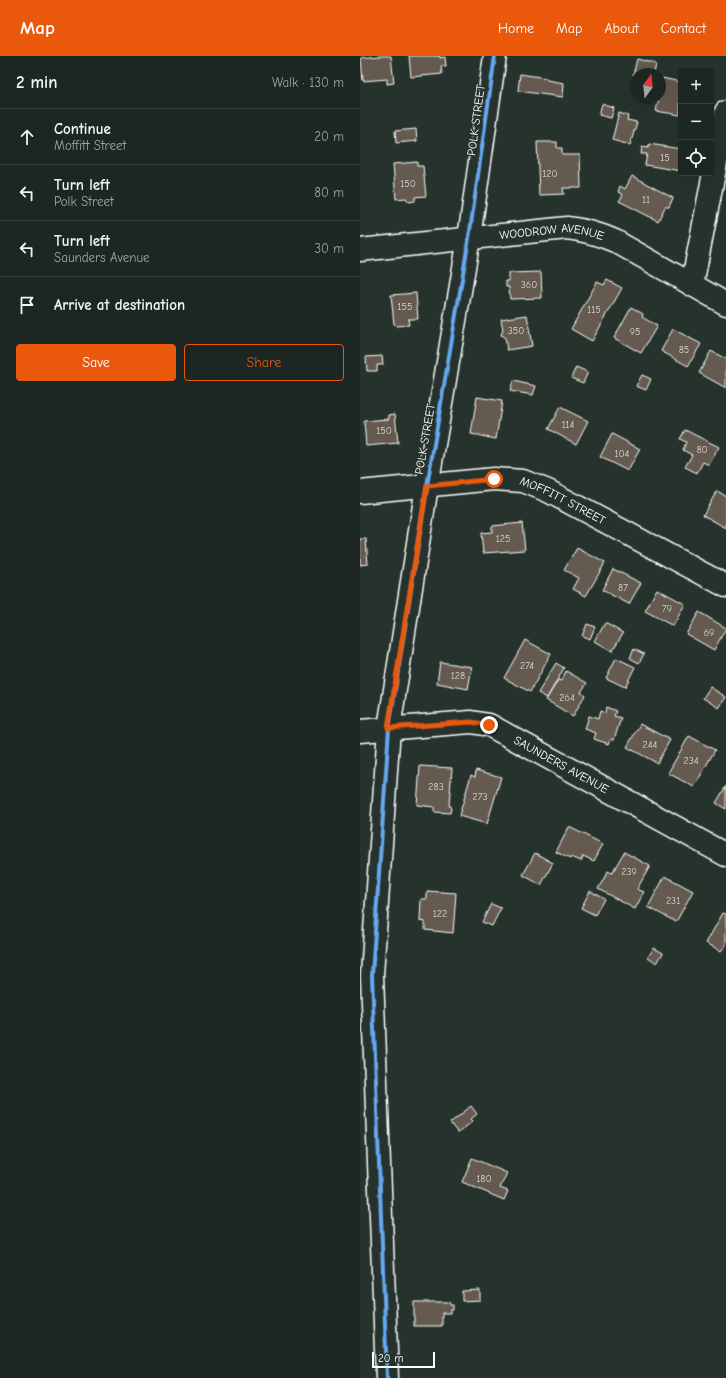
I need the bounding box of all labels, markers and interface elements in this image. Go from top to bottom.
text: Map [20,17,55,39]
text: Home [498,20,534,37]
text: Map [556,20,582,37]
text: About [604,20,639,37]
text: Contact [661,20,706,37]
north arrow [630,68,666,104]
map controls [678,68,714,176]
button: + [678,68,714,104]
text: 2 min [16,73,57,92]
text: Walk · 130 m [272,75,344,90]
street label: POLK STREET [464,83,488,157]
button: − [678,104,714,140]
text: Continue [54,120,111,138]
icon: ahead [16,126,38,148]
text: 20 m [314,129,344,144]
text: Moffitt Street [54,138,126,153]
button: locate [678,140,714,176]
house number: 15 [660,152,670,164]
house number: 120 [542,168,558,180]
text: Turn left [54,176,110,194]
house number: 150 [400,178,416,190]
icon: left [16,182,38,204]
text: 80 m [314,185,344,200]
text: Polk Street [54,194,114,209]
house number: 11 [642,194,650,206]
street label: WOODROW AVENUE [499,221,606,243]
text: Turn left [54,232,110,250]
icon: left [16,238,38,260]
text: 30 m [314,241,344,256]
text: Saunders Avenue [54,250,150,265]
house number: 360 [521,279,537,291]
icon: arrive [16,294,38,316]
text: Arrive at destination [54,296,185,314]
house number: 155 [398,301,412,313]
house number: 115 [587,304,601,316]
house number: 350 [508,325,524,337]
house number: 95 [630,326,640,338]
button: Save [16,344,176,381]
button: Share [184,344,344,381]
house number: 85 [679,344,689,356]
street label: POLK STREET [412,402,438,476]
house number: 114 [562,419,575,431]
house number: 150 [376,425,392,437]
house number: 80 [696,444,708,456]
house number: 104 [615,448,630,460]
route start [485,470,503,488]
street label: MOFFITT STREET [518,474,609,528]
house number: 125 [496,533,510,545]
house number: 87 [618,582,628,594]
house number: 79 [662,603,672,615]
house number: 69 [704,627,714,639]
house number: 274 [520,660,534,672]
house number: 128 [451,670,465,682]
house number: 264 [559,692,575,704]
route end [480,716,498,734]
street label: SAUNDERS AVENUE [511,733,611,796]
house number: 244 [643,739,658,751]
house number: 234 [683,755,699,767]
house number: 283 [428,781,444,793]
house number: 273 [473,791,488,803]
house number: 239 [621,866,637,878]
house number: 231 [666,895,680,907]
house number: 122 [433,908,447,920]
house number: 180 [476,1173,492,1185]
scale bar [372,1350,435,1369]
text: 20 m [378,1352,403,1365]

